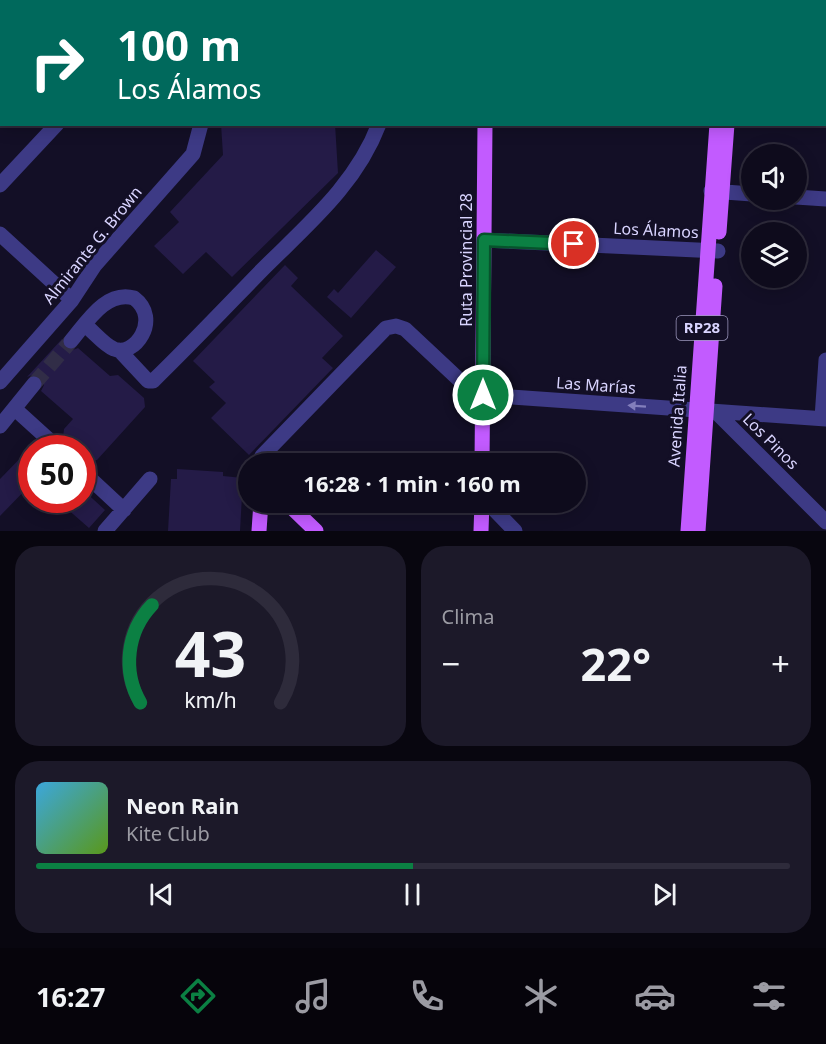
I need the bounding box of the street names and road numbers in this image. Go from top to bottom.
street label: Almirante G. Brown [37,181,147,309]
street label: Ruta Provincial 28 [455,193,477,327]
street label: Los Álamos [613,217,699,243]
road number: RP28 [676,316,728,340]
street label: Avenida Italia [662,364,692,468]
street label: Las Marías [555,371,637,399]
street label: Los Pinos [738,408,804,474]

